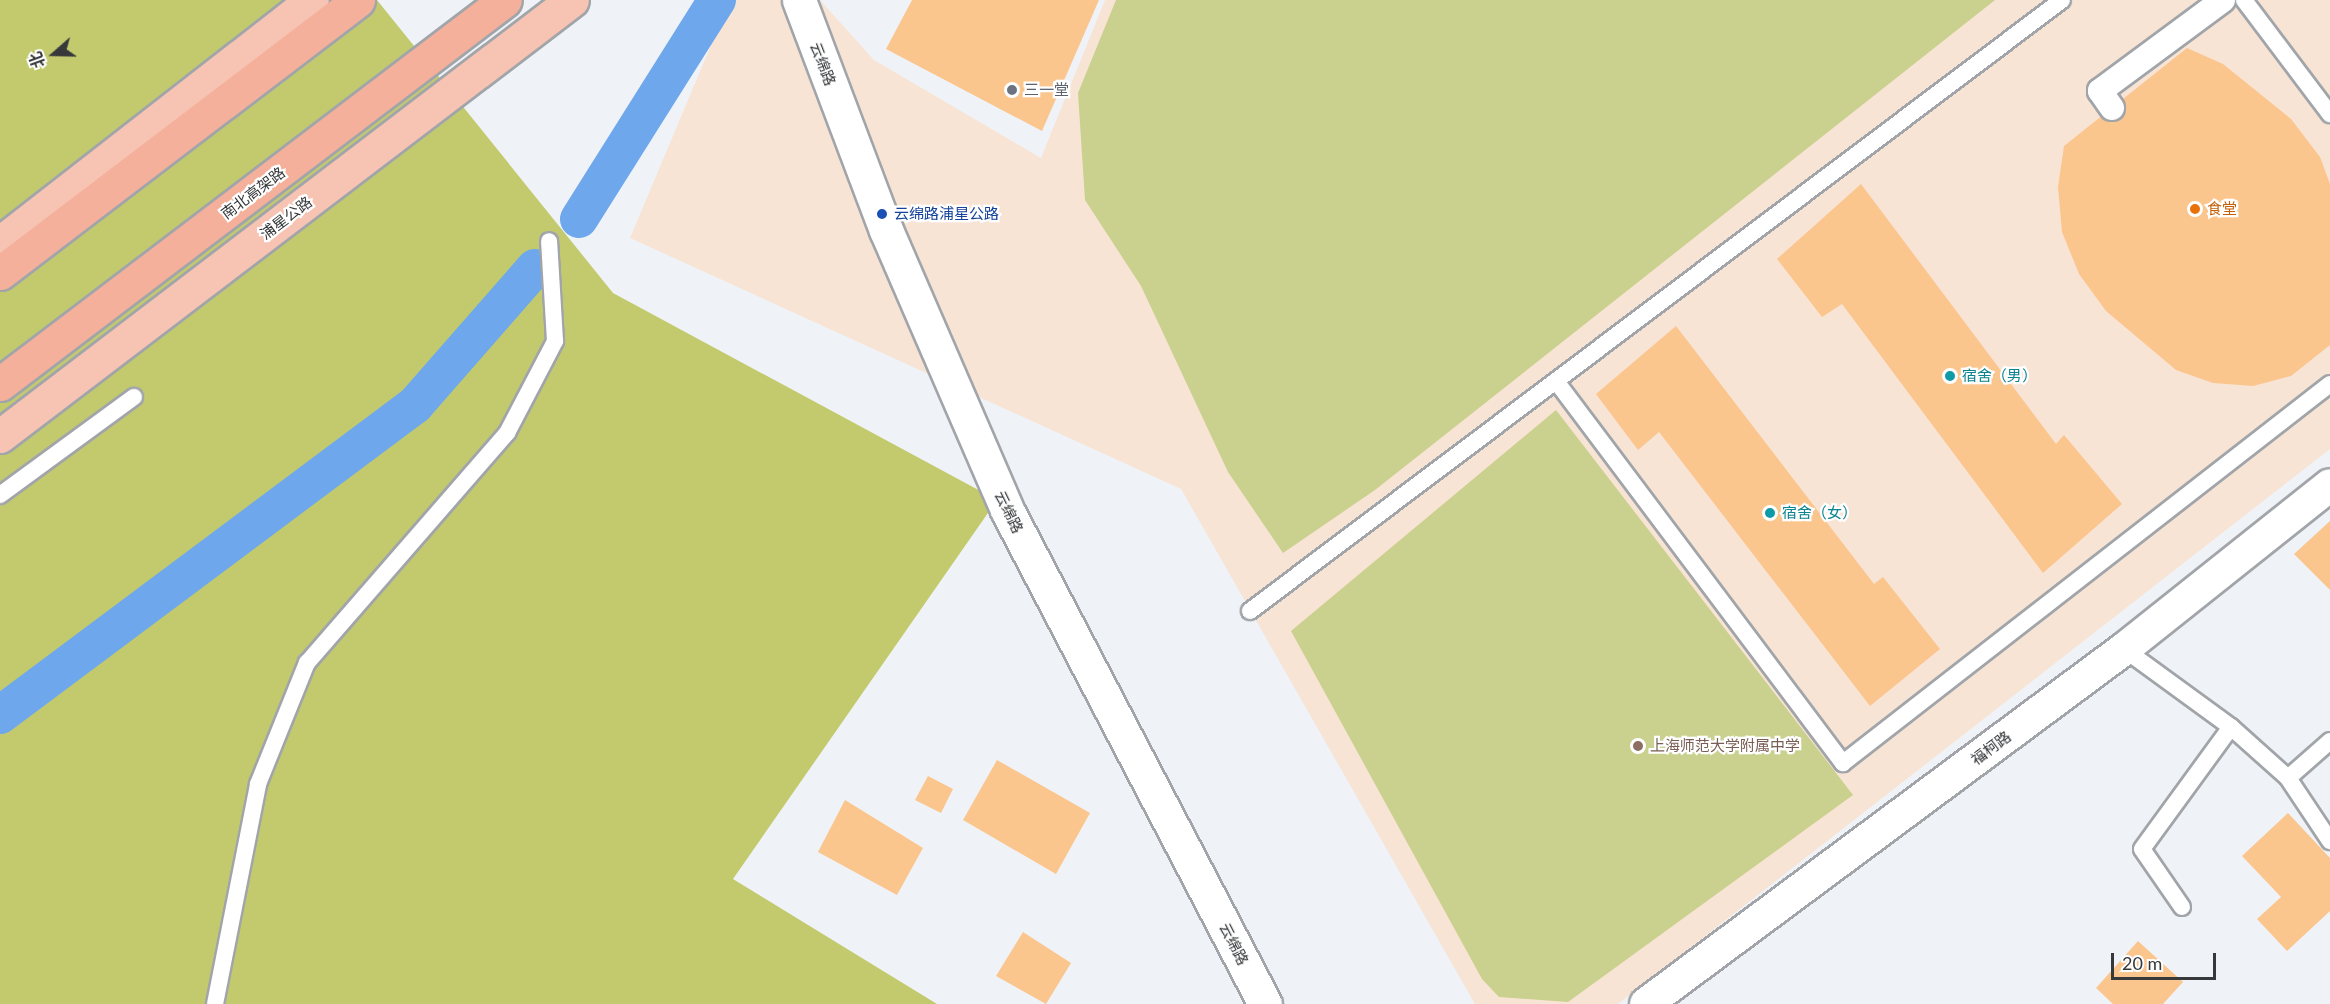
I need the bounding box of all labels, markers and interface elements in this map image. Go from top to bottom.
north arrow [24,24,84,84]
street label: 云绵路 [807,40,839,88]
text: 北 [25,50,48,71]
place label: 三一堂 [1024,81,1069,99]
marker: 三一堂 [1005,83,1019,97]
street label: 南北高架路 [218,163,288,223]
street label: 浦星公路 [257,193,315,243]
place label: 食堂 [2207,200,2237,218]
marker: 食堂 [2188,202,2202,216]
place label: 云绵路浦星公路 [894,205,999,223]
marker: 云绵路浦星公路 [875,207,889,221]
place label: 宿舍（男） [1962,367,2037,385]
marker: 宿舍（男） [1943,369,1957,383]
street label: 云绵路 [991,488,1027,536]
place label: 宿舍（女） [1782,504,1857,522]
marker: 宿舍（女） [1763,506,1777,520]
street label: 福柯路 [1968,727,2014,769]
place label: 上海师范大学附属中学 [1650,737,1800,755]
marker: 上海师范大学附属中学 [1631,739,1645,753]
street label: 云绵路 [1216,920,1252,968]
scale bar [2114,941,2219,979]
text: 20 m [2122,952,2162,974]

